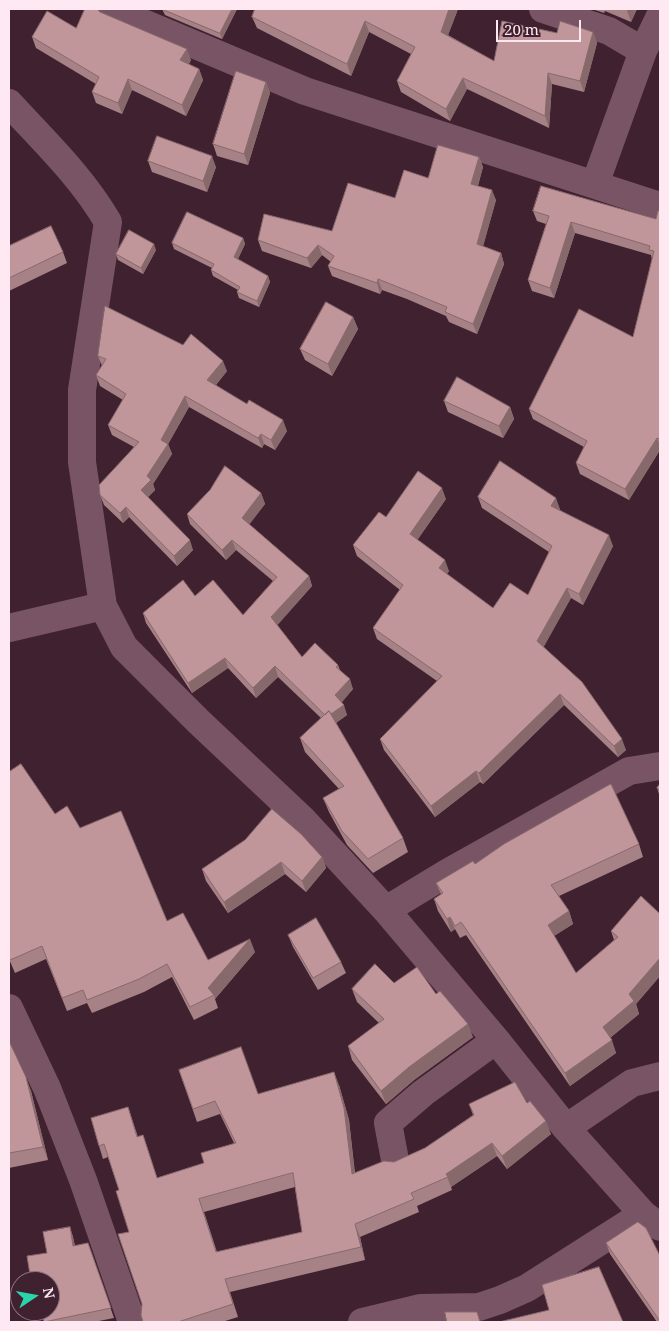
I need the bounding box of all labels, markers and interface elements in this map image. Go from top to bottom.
scale bar [499,10,584,42]
text: 20 m [504,19,539,39]
north arrow [10,1271,60,1321]
text: N [39,1286,60,1300]

